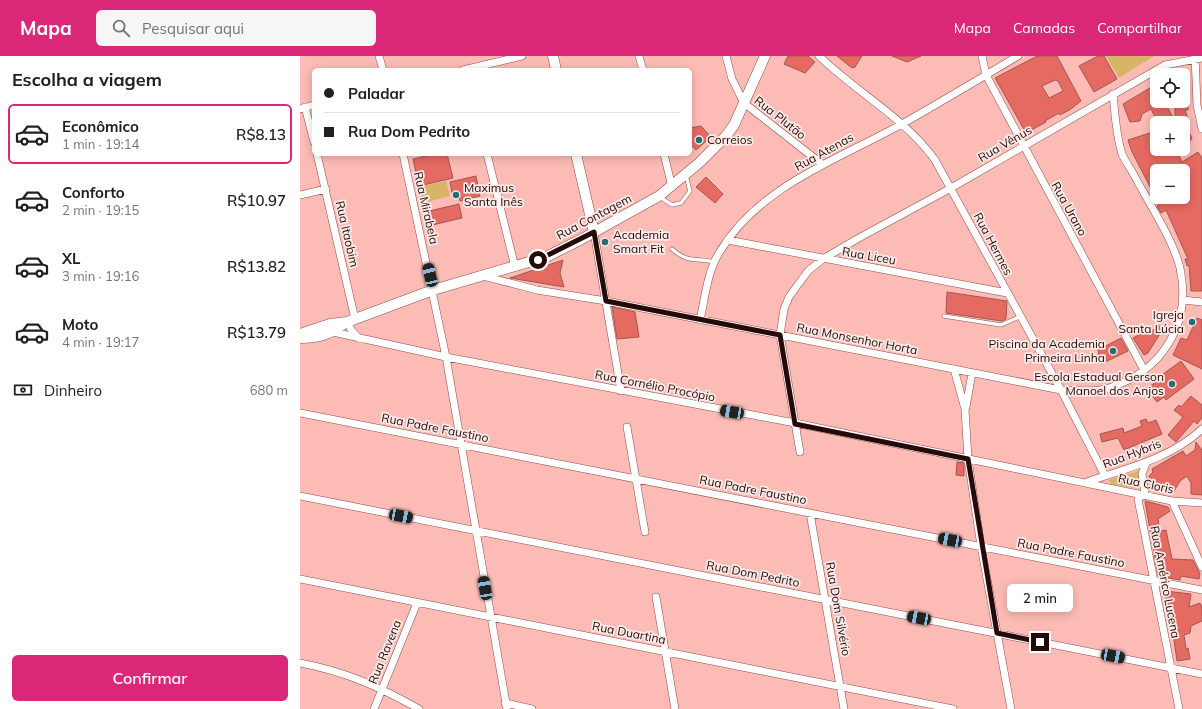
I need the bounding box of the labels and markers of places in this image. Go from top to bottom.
place label: Correios [707,132,753,147]
marker: Correios [694,135,704,145]
place label: Maximus Santa Inês [464,180,523,209]
marker: Maximus Santa Inês [451,190,461,200]
place label: Academia Smart Fit [613,227,669,256]
marker: Academia Smart Fit [600,237,610,247]
place label: Igreja Santa Lúcia [1118,307,1184,336]
marker: Igreja Santa Lúcia [1187,317,1197,327]
place label: Piscina da Academia Primeira Linha [989,336,1105,365]
marker: Piscina da Academia Primeira Linha [1108,346,1118,356]
place label: Escola Estadual Gerson Manoel dos Anjos [1034,369,1164,398]
marker: Escola Estadual Gerson Manoel dos Anjos [1167,379,1177,389]

